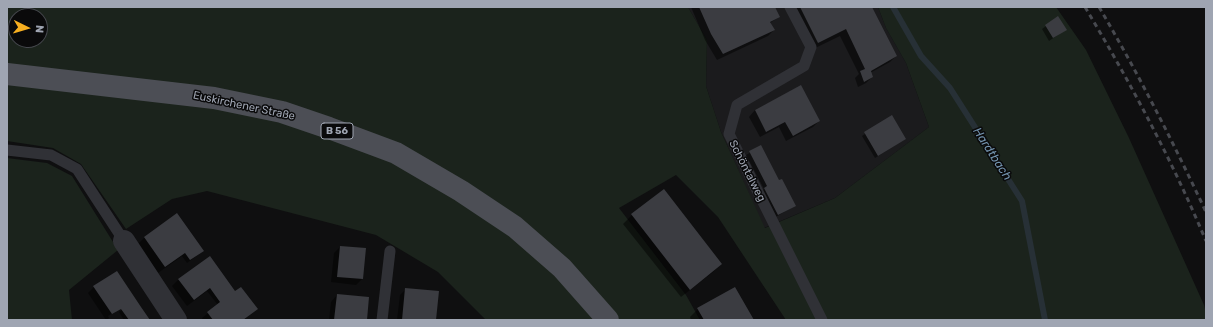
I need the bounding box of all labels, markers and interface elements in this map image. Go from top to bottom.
north arrow [8,8,48,48]
text: N [33,24,46,34]
street label: Euskirchener Straße [192,89,296,123]
road number: B 56 [321,123,353,139]
water label: Hardtbach [970,125,1014,183]
street label: Schöntalweg [726,138,768,204]

